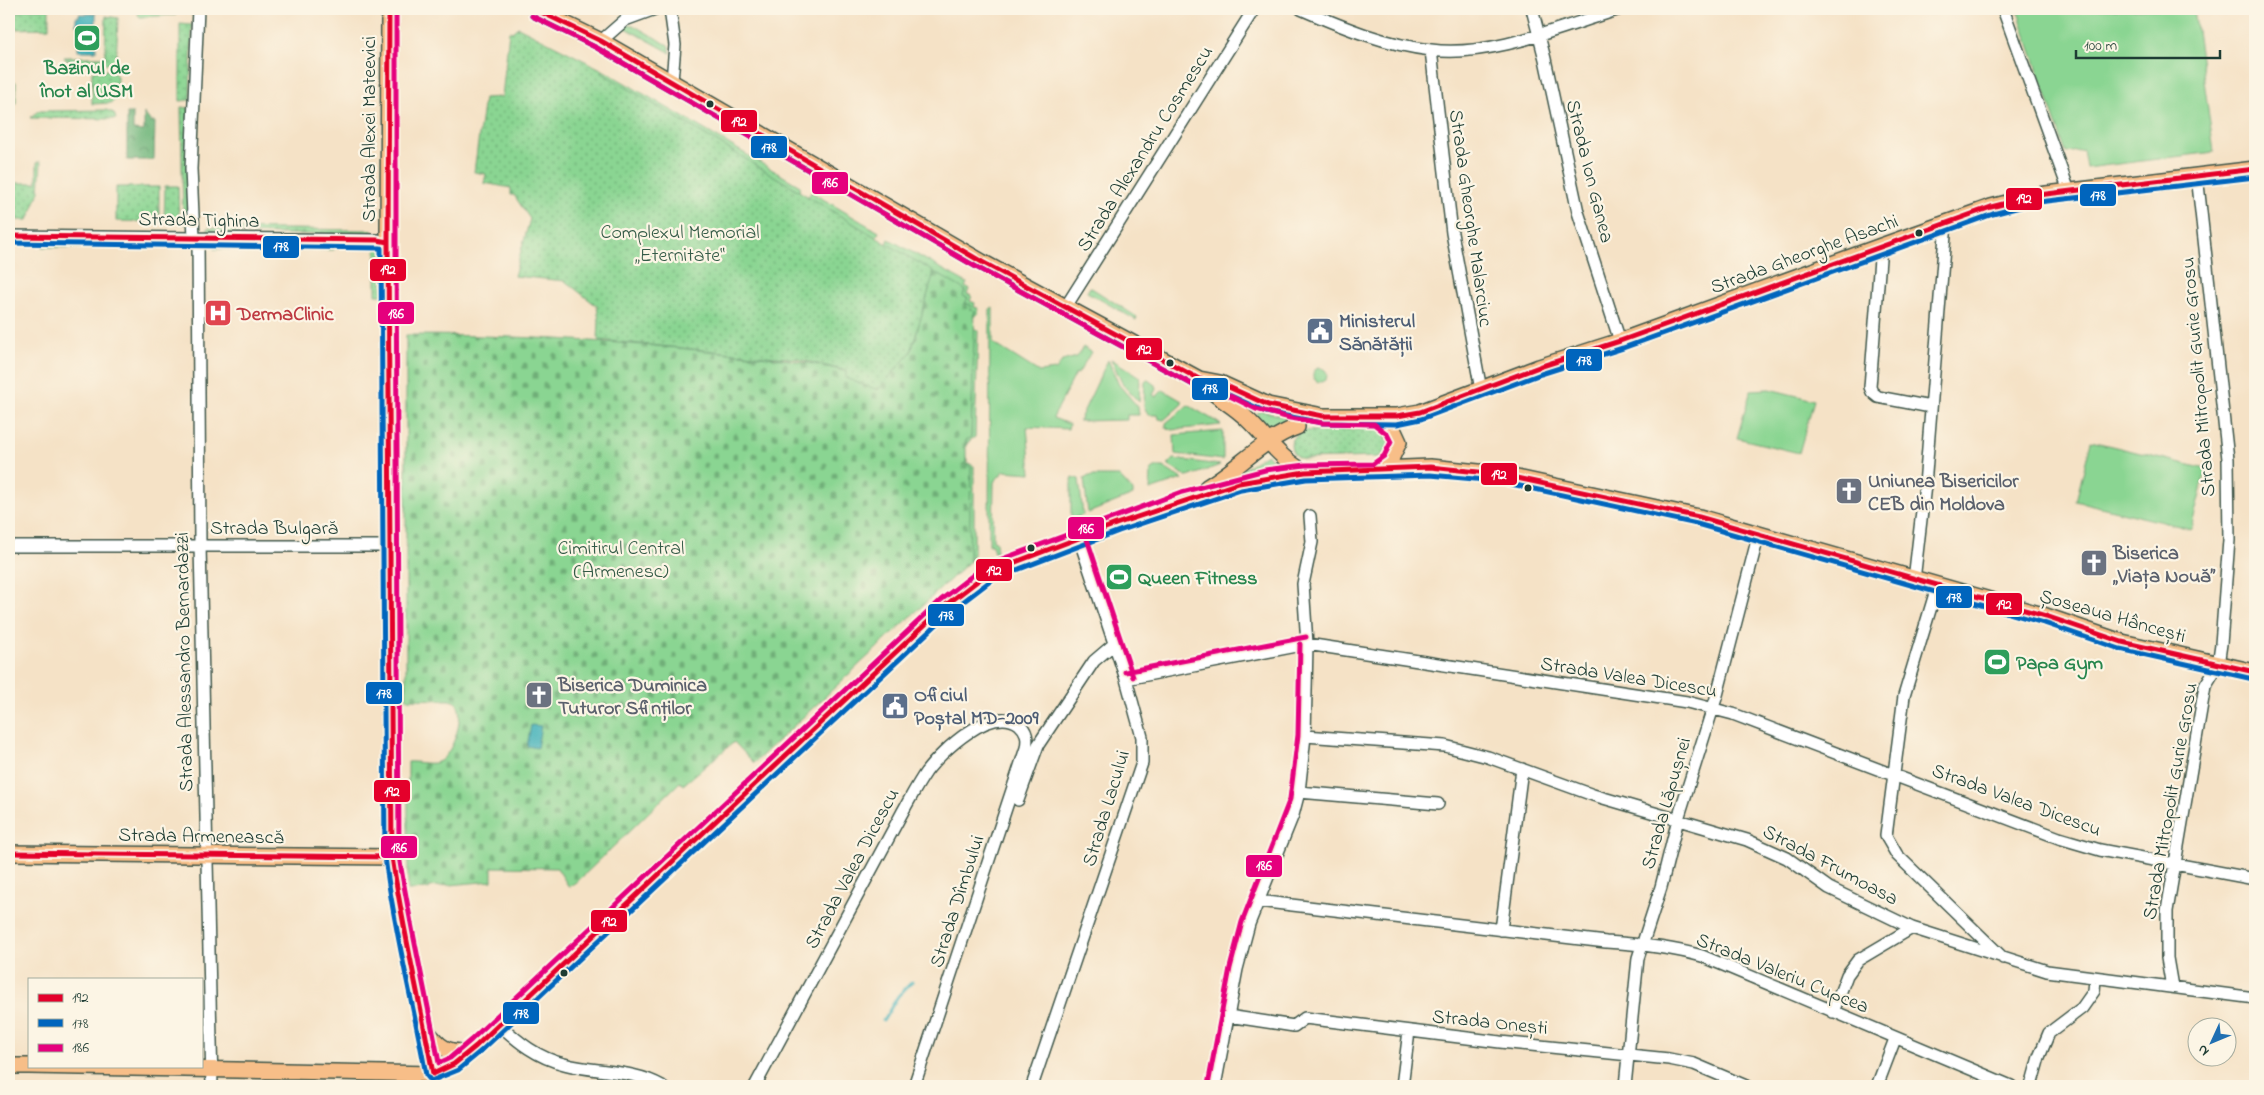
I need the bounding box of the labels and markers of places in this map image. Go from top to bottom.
sports icon: Bazinul de înot al USM [72,23,102,53]
place label: Bazinul de înot al USM [39,55,133,107]
unlabelled marker [705,99,715,109]
unlabelled marker [1914,228,1924,238]
hospital icon: DermaClinic [203,298,233,328]
place label: DermaClinic [236,301,335,330]
place label: Ministerul Sănătății [1339,308,1415,360]
public building icon: Ministerul Sănătății [1305,316,1335,346]
unlabelled marker [1165,358,1175,368]
place label: Uniunea Bisericilor CEB din Moldova [1868,468,2019,520]
church icon: Uniunea Bisericilor CEB din Moldova [1834,476,1864,506]
unlabelled marker [1523,483,1533,493]
place label: Biserica „Viața Nouă” [2112,540,2215,592]
unlabelled marker [1026,543,1036,553]
church icon: Biserica „Viața Nouă” [2079,548,2109,578]
sports icon: Queen Fitness [1104,562,1134,592]
place label: Queen Fitness [1138,565,1257,594]
sports icon: Papa Gym [1982,647,2012,677]
place label: Papa Gym [2016,650,2104,680]
place label: Biserica Duminica Tuturor Sfinților [557,672,707,724]
church icon: Biserica Duminica Tuturor Sfinților [524,680,554,710]
place label: Oficiul Poștal MD-2009 [914,682,1039,734]
public building icon: Oficiul Poștal MD-2009 [880,691,910,721]
unlabelled marker [559,968,569,978]

